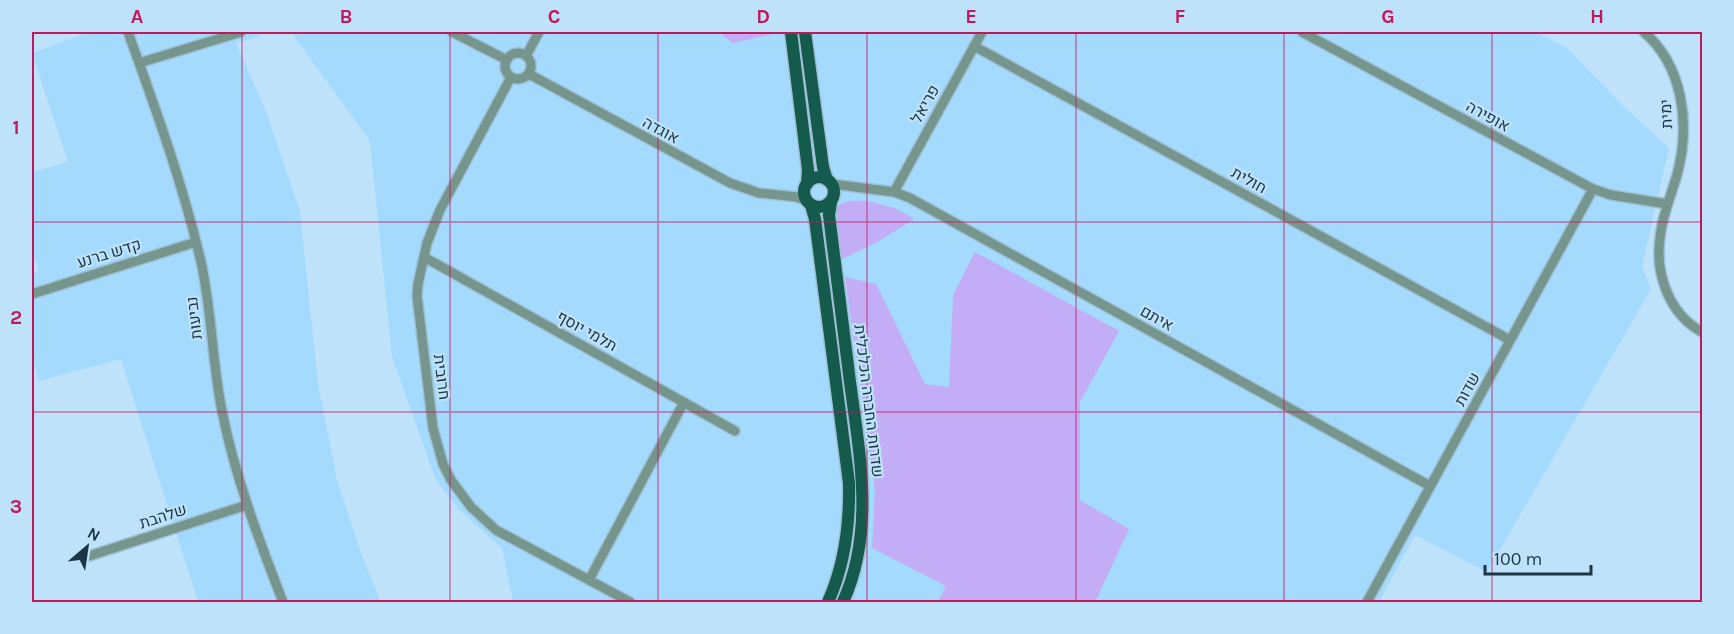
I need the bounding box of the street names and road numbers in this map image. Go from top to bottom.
street label: פריאל [907,81,943,127]
street label: אופירה [1463,96,1513,136]
street label: ימית [1656,99,1676,129]
street label: אוגדה [639,112,683,148]
street label: חולית [1228,163,1270,197]
street label: קדש ברנע [75,234,143,272]
street label: נביעות [182,295,206,341]
street label: איתם [1137,301,1177,335]
street label: תלמי יוסף [553,307,621,355]
street label: שדרות החברה הכלכלית [850,323,888,479]
street label: חרובית [430,353,454,401]
street label: שדות [1450,369,1484,409]
street label: שלהבת [137,499,189,533]

